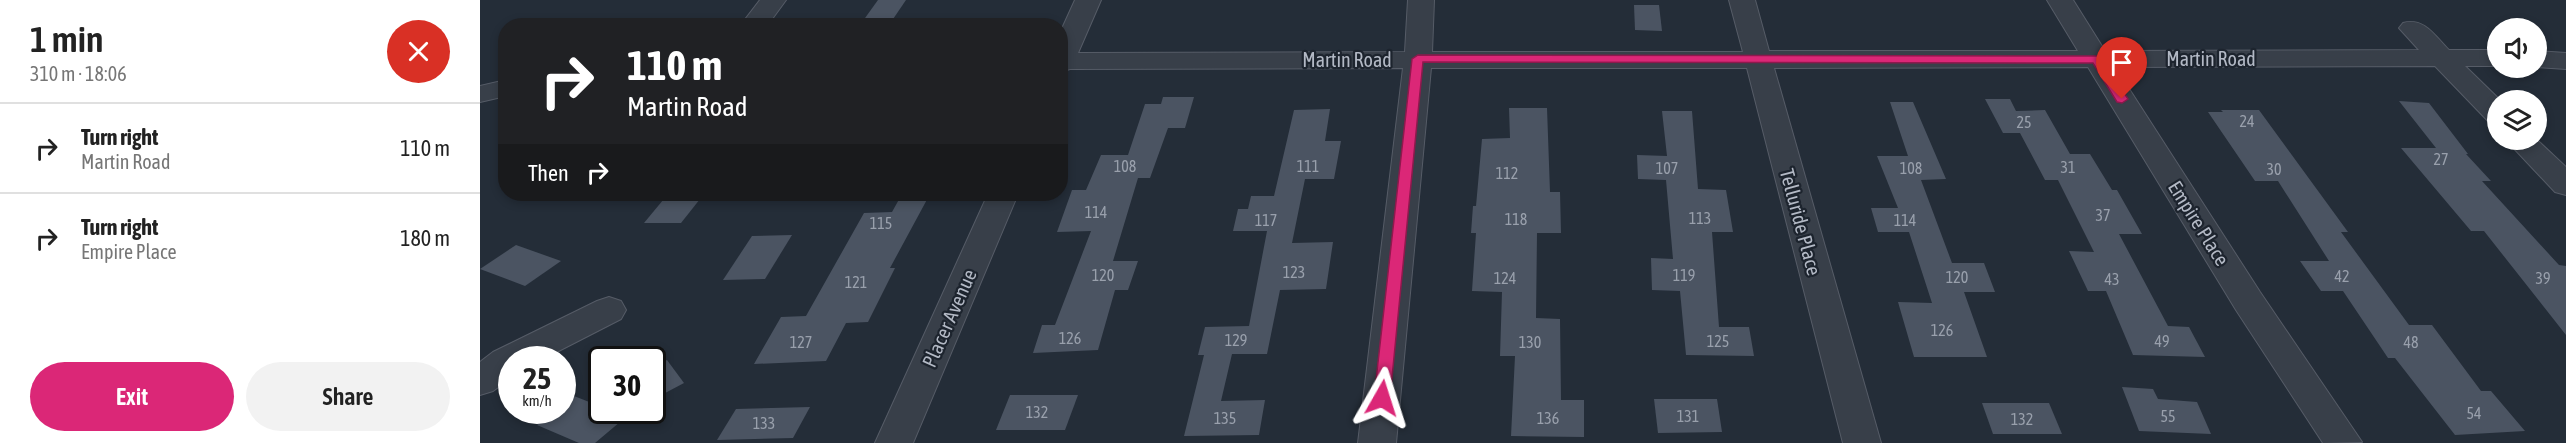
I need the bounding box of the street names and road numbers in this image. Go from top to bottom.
street label: Martin Road [2166,47,2256,70]
street label: Martin Road [1302,48,1392,71]
street label: Telluride Place [1776,166,1826,278]
street label: Empire Place [2164,176,2234,270]
street label: Placer Avenue [917,265,981,371]

